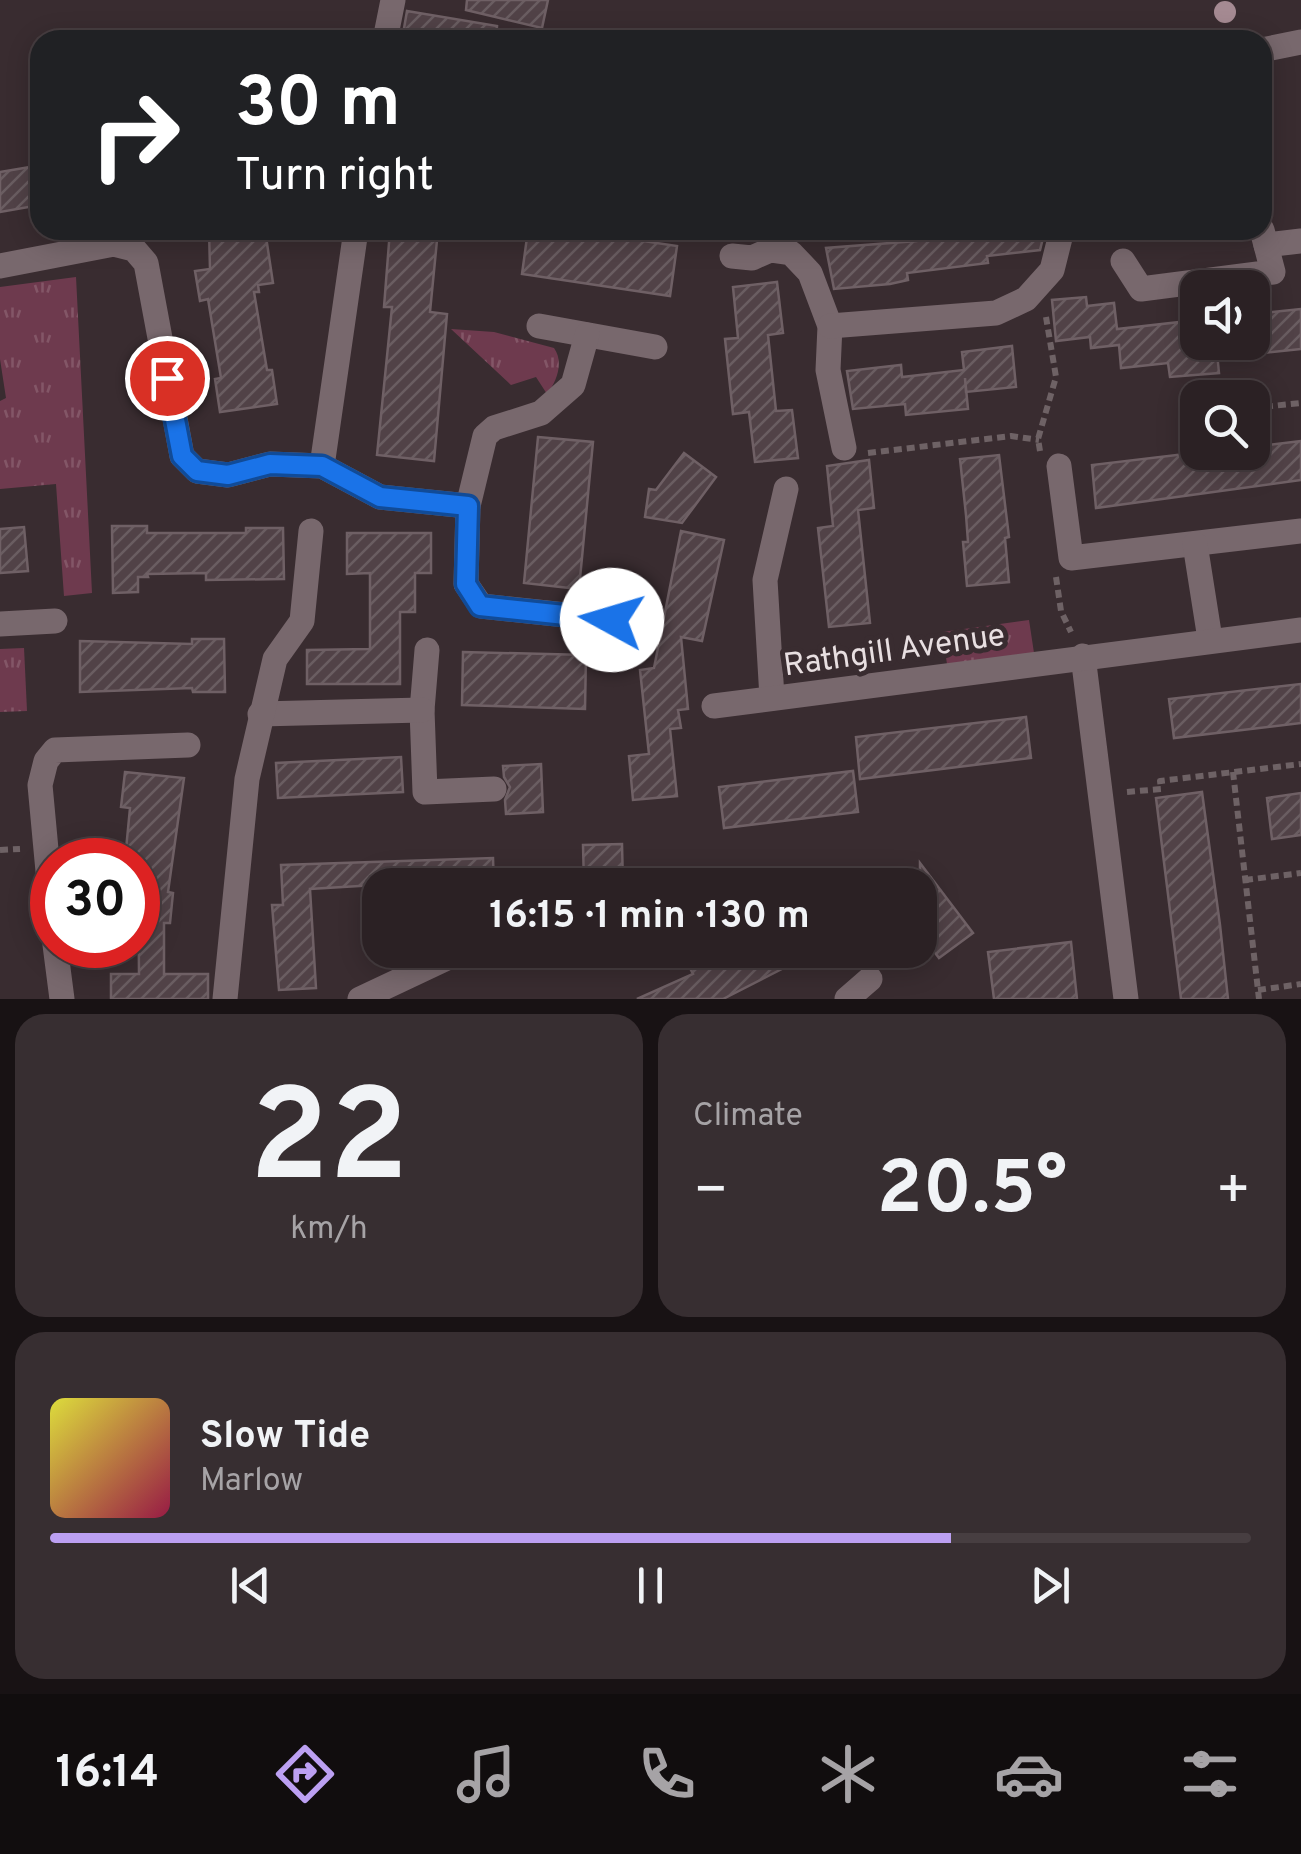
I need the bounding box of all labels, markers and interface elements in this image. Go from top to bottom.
text: 30 m [235,62,401,151]
icon: right [70,70,200,200]
text: Turn right [235,149,434,206]
map controls [1180,270,1270,470]
button: sound [1180,270,1270,360]
pin [125,336,210,421]
icon: arrive [140,351,195,406]
button: search [1180,380,1270,470]
position arrow [560,568,664,672]
street label: Rathgill Avenue [781,617,1008,687]
speed limit sign: 30 [30,838,160,968]
text: 16:15 · 1 min · 130 m [489,893,810,942]
text: 22 [250,1062,409,1227]
text: Climate [693,1097,803,1137]
text: 20.5° [877,1145,1067,1240]
text: − [693,1158,728,1228]
text: + [1216,1158,1251,1228]
text: km/h [290,1210,368,1250]
text: Slow Tide [200,1413,370,1462]
text: Marlow [200,1462,303,1502]
icon: previous [223,1558,278,1613]
icon: pause [623,1558,678,1613]
icon: next [1023,1558,1078,1613]
icon: directions [270,1739,340,1809]
icon: music [451,1739,521,1809]
icon: phone [632,1739,702,1809]
icon: climate [813,1739,883,1809]
icon: car [994,1739,1064,1809]
icon: filters [1175,1739,1245,1809]
text: 16:14 [56,1746,159,1803]

